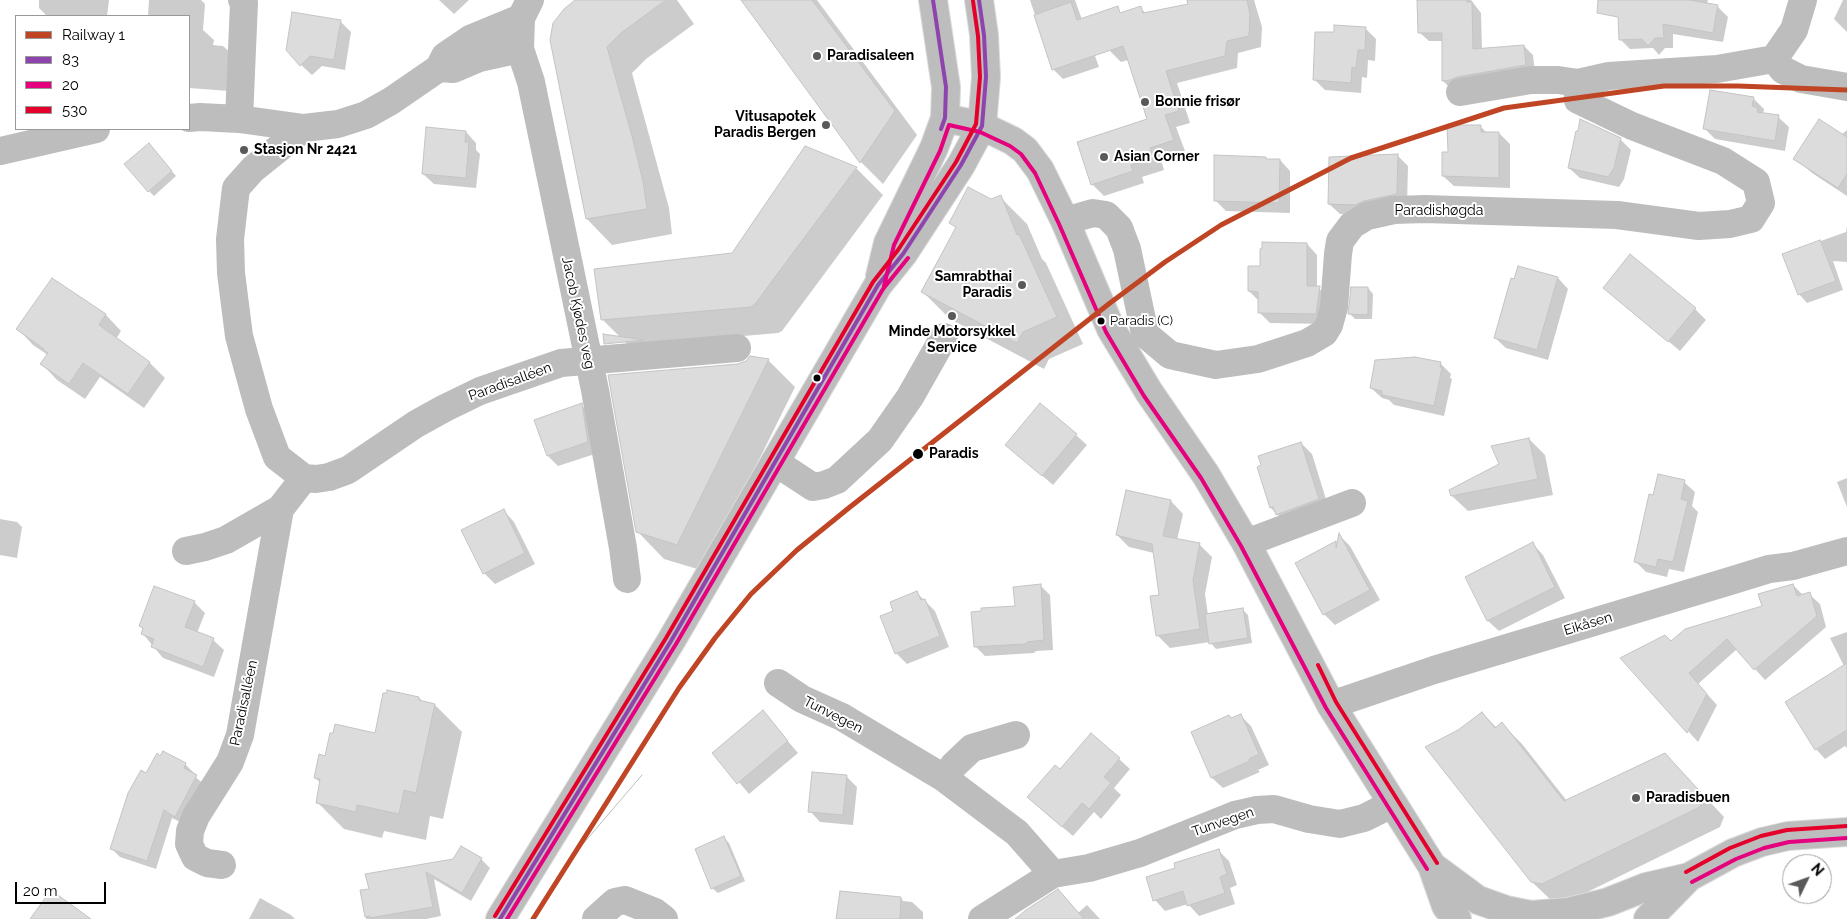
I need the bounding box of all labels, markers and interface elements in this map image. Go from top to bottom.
legend [15,15,190,130]
text: Railway 1 [62,26,125,44]
place label: Paradisaleen [827,48,914,64]
marker: Paradisaleen [811,50,823,62]
text: 83 [62,51,79,69]
text: 20 [62,76,79,94]
place label: Bonnie frisør [1155,94,1240,110]
marker: Bonnie frisør [1139,96,1151,108]
text: 530 [62,101,87,119]
place label: Vitusapotek Paradis Bergen [714,109,816,142]
marker: Vitusapotek Paradis Bergen [820,119,832,131]
place label: Stasjon Nr 2421 [254,142,357,158]
marker: Stasjon Nr 2421 [238,144,250,156]
place label: Asian Corner [1114,149,1199,165]
marker: Asian Corner [1098,151,1110,163]
street label: Paradishøgda [1395,203,1483,219]
street label: Jacob Kjødes veg [558,255,598,371]
place label: Samrabthai Paradis [935,269,1012,302]
marker: Samrabthai Paradis [1016,279,1028,291]
marker: Minde Motorsykkel Service [946,310,958,322]
place label: Paradis (C) [1110,313,1173,329]
marker: Paradis (C) [1096,316,1106,326]
place label: Minde Motorsykkel Service [889,324,1015,357]
street label: Paradisalléen [466,359,554,405]
unlabelled marker [812,373,822,383]
place label: Paradis [929,446,979,462]
marker: Paradis [911,447,925,461]
street label: Eikåsen [1562,609,1614,639]
street label: Paradisalléen [227,659,261,747]
street label: Tunvegen [801,693,865,737]
place label: Paradisbuen [1646,790,1730,806]
marker: Paradisbuen [1630,792,1642,804]
street label: Tunvegen [1190,804,1256,840]
north arrow [1782,854,1832,904]
text: N [1808,860,1827,879]
scale bar [18,872,109,904]
text: 20 m [23,882,58,900]

